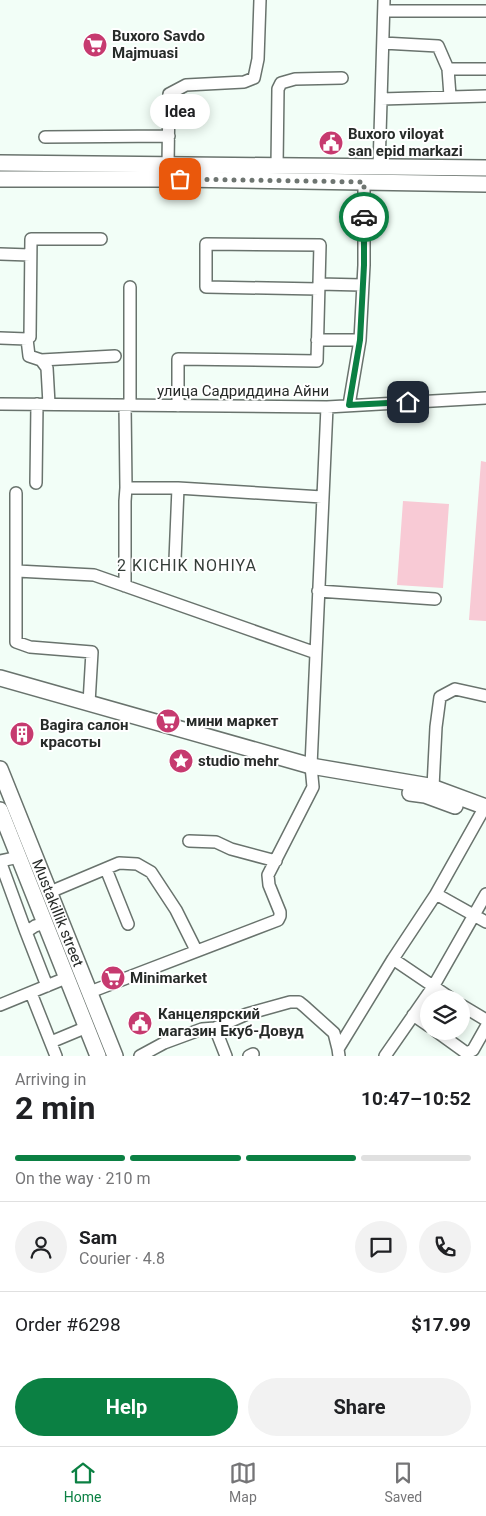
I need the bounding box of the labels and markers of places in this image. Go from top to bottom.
place label: Buxoro Savdo Majmuasi [112,27,205,62]
supermarket icon: Buxoro Savdo Majmuasi [82,32,108,58]
callout: Idea [150,94,210,129]
place label: Buxoro viloyat san epid markazi [348,125,463,160]
public building icon: Buxoro viloyat san epid markazi [318,130,344,156]
pin [159,158,201,200]
pin [387,381,429,423]
supermarket icon: мини маркет [155,708,181,734]
place label: мини маркет [186,712,279,730]
place label: Bagira салон красоты [40,716,128,751]
building icon: Bagira салон красоты [9,721,35,747]
place icon: studio mehr [168,748,194,774]
place label: studio mehr [198,752,279,770]
supermarket icon: Minimarket [100,965,126,991]
place label: Minimarket [130,969,207,987]
place label: Канцелярский магазин Екуб-Довуд [158,1005,304,1040]
public building icon: Канцелярский магазин Екуб-Довуд [127,1010,153,1036]

